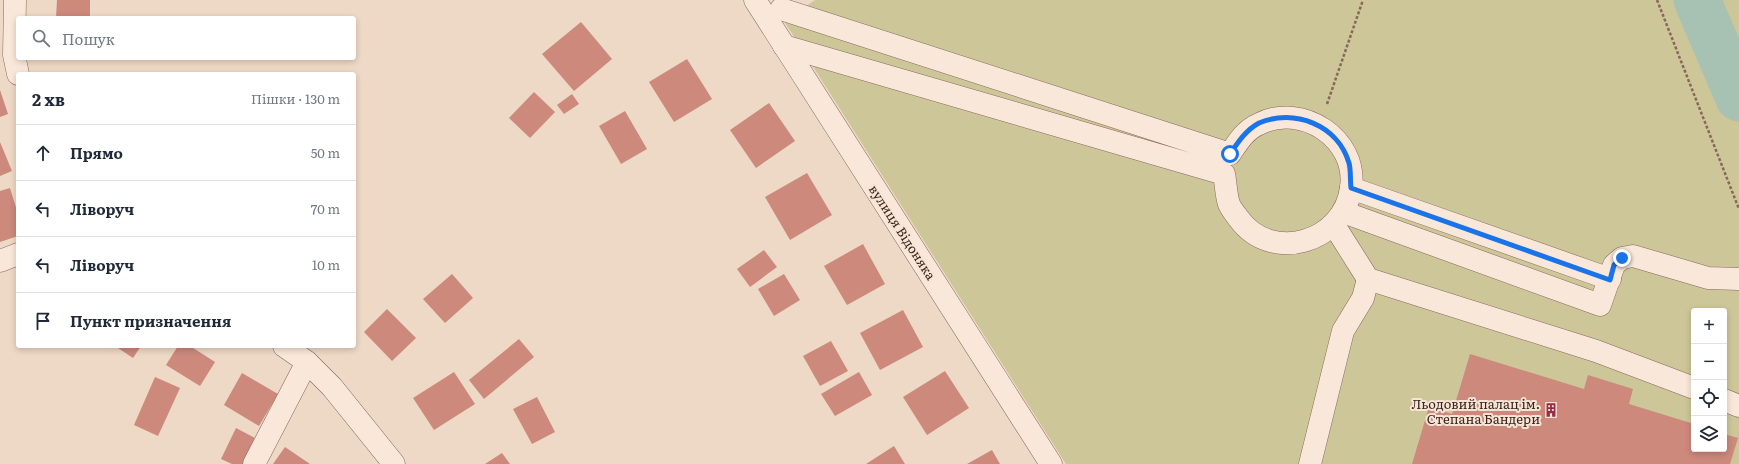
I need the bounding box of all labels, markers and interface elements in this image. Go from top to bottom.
search box [16,16,356,60]
icon: search [30,27,52,49]
text: Пошук [62,27,115,50]
text: 2 хв [32,86,65,111]
text: Пішки · 130 m [251,89,340,108]
text: Прямо [70,141,123,164]
icon: ahead [32,142,54,164]
text: 50 m [311,143,340,162]
route start [1221,145,1239,163]
street label: вулиця Відоняка [865,181,941,283]
text: Ліворуч [70,197,134,220]
icon: left [32,198,54,220]
text: 70 m [311,199,340,218]
route end [1613,249,1631,267]
text: Ліворуч [70,253,134,276]
icon: left [32,254,54,276]
text: 10 m [312,255,340,274]
map controls [1691,308,1727,452]
button: + [1691,308,1727,344]
text: Пункт призначення [70,309,231,332]
icon: arrive [32,310,54,332]
button: − [1691,344,1727,380]
button: locate [1691,380,1727,416]
place label: Льодовий палац ім. Степана Бандери [1411,394,1540,428]
building icon: Льодовий палац ім. Степана Бандери [1543,402,1559,418]
button: layers [1691,416,1727,452]

